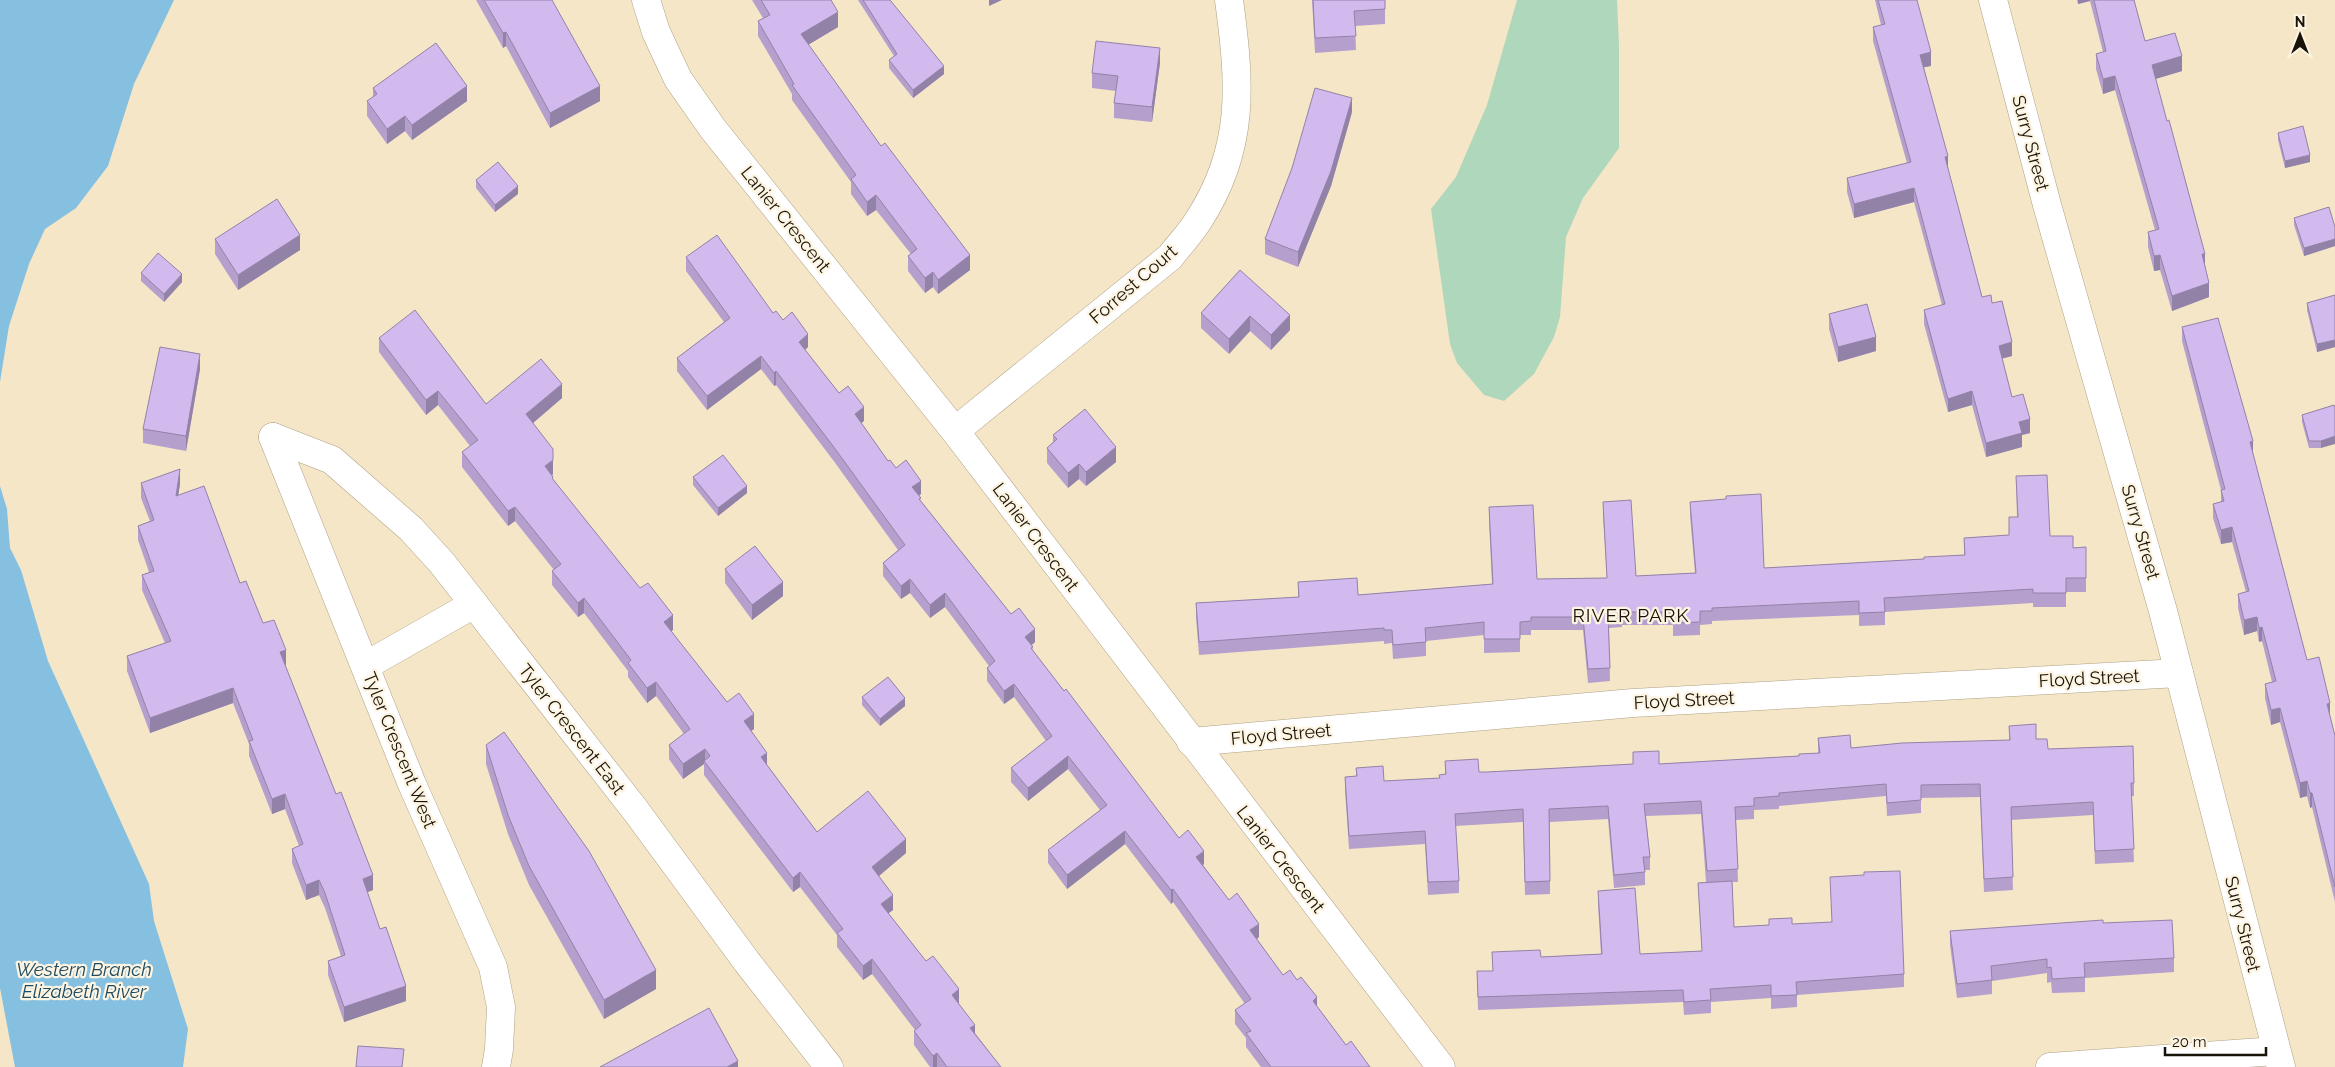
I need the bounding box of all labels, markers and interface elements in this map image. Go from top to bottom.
north arrow [2275,10,2325,60]
text: N [2295,14,2305,30]
street label: Surry Street [2008,93,2054,193]
street label: Lanier Crescent [737,162,835,276]
street label: Forrest Court [1085,240,1181,328]
street label: Lanier Crescent [988,479,1084,595]
street label: Surry Street [2117,482,2165,582]
district label: RIVER PARK [1572,604,1690,626]
street label: Tyler Crescent East [515,660,629,798]
street label: Floyd Street [2038,665,2140,691]
street label: Tyler Crescent West [359,669,441,831]
street label: Floyd Street [1633,687,1735,713]
street label: Floyd Street [1230,719,1332,749]
street label: Lanier Crescent [1233,801,1329,917]
street label: Surry Street [2221,874,2265,974]
water label: Western Branch Elizabeth River [16,958,152,1002]
scale bar [2165,1024,2266,1056]
text: 20 m [2172,1033,2207,1051]

